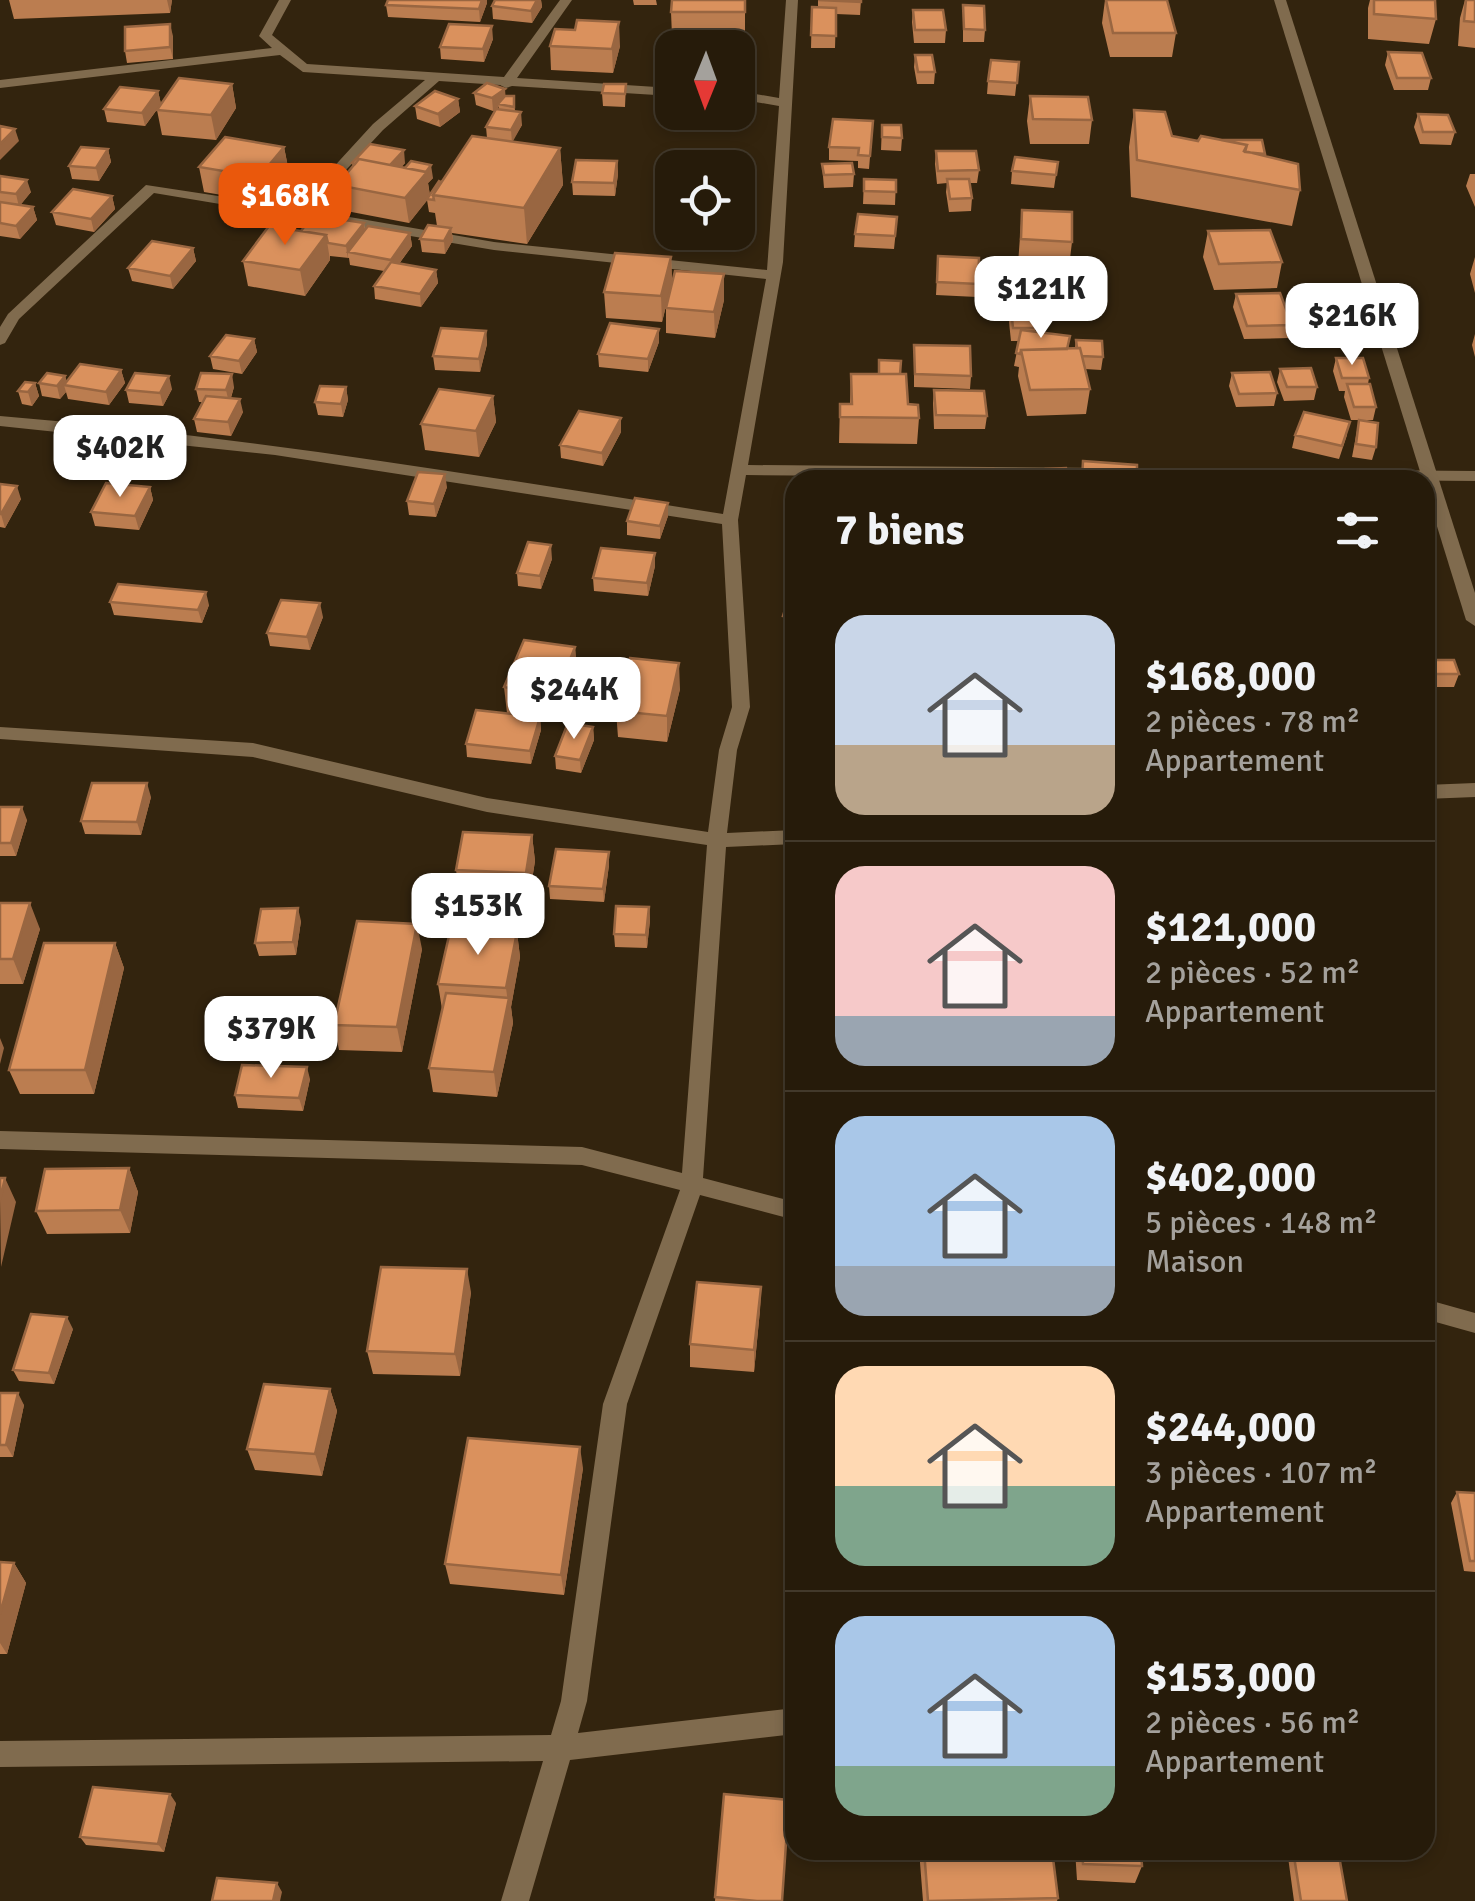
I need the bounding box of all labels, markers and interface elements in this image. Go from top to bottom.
north arrow [655,30,755,130]
map controls [655,30,755,250]
button: locate [655,150,755,250]
pin: $168K [215,163,355,248]
text: $168K [241,176,329,215]
pin: $121K [971,256,1111,341]
text: $121K [997,269,1085,308]
pin: $216K [1282,283,1422,368]
text: $216K [1308,296,1396,335]
pin: $402K [50,415,190,500]
text: $402K [76,428,164,467]
icon: filters [1330,503,1385,558]
text: 7 biens [835,505,964,556]
text: $168,000 [1145,651,1316,702]
icon: home [915,655,1035,775]
pin: $244K [504,657,644,742]
text: $244K [530,670,618,709]
text: 2 pièces · 78 m² [1145,702,1360,741]
text: Appartement [1145,741,1324,780]
pin: $153K [408,873,548,958]
text: $153K [434,886,522,925]
text: $121,000 [1145,902,1316,953]
icon: home [915,906,1035,1026]
text: 2 pièces · 52 m² [1145,953,1360,992]
text: Appartement [1145,992,1324,1031]
pin: $379K [201,996,341,1081]
text: $379K [227,1009,315,1048]
text: $402,000 [1145,1152,1316,1203]
icon: home [915,1156,1035,1276]
text: 5 pièces · 148 m² [1145,1203,1378,1242]
text: Maison [1145,1242,1244,1281]
text: $244,000 [1145,1402,1316,1453]
icon: home [915,1406,1035,1526]
text: 3 pièces · 107 m² [1145,1453,1378,1492]
text: Appartement [1145,1492,1324,1531]
text: $153,000 [1145,1652,1316,1703]
icon: home [915,1656,1035,1776]
text: 2 pièces · 56 m² [1145,1703,1360,1742]
text: Appartement [1145,1742,1324,1781]

